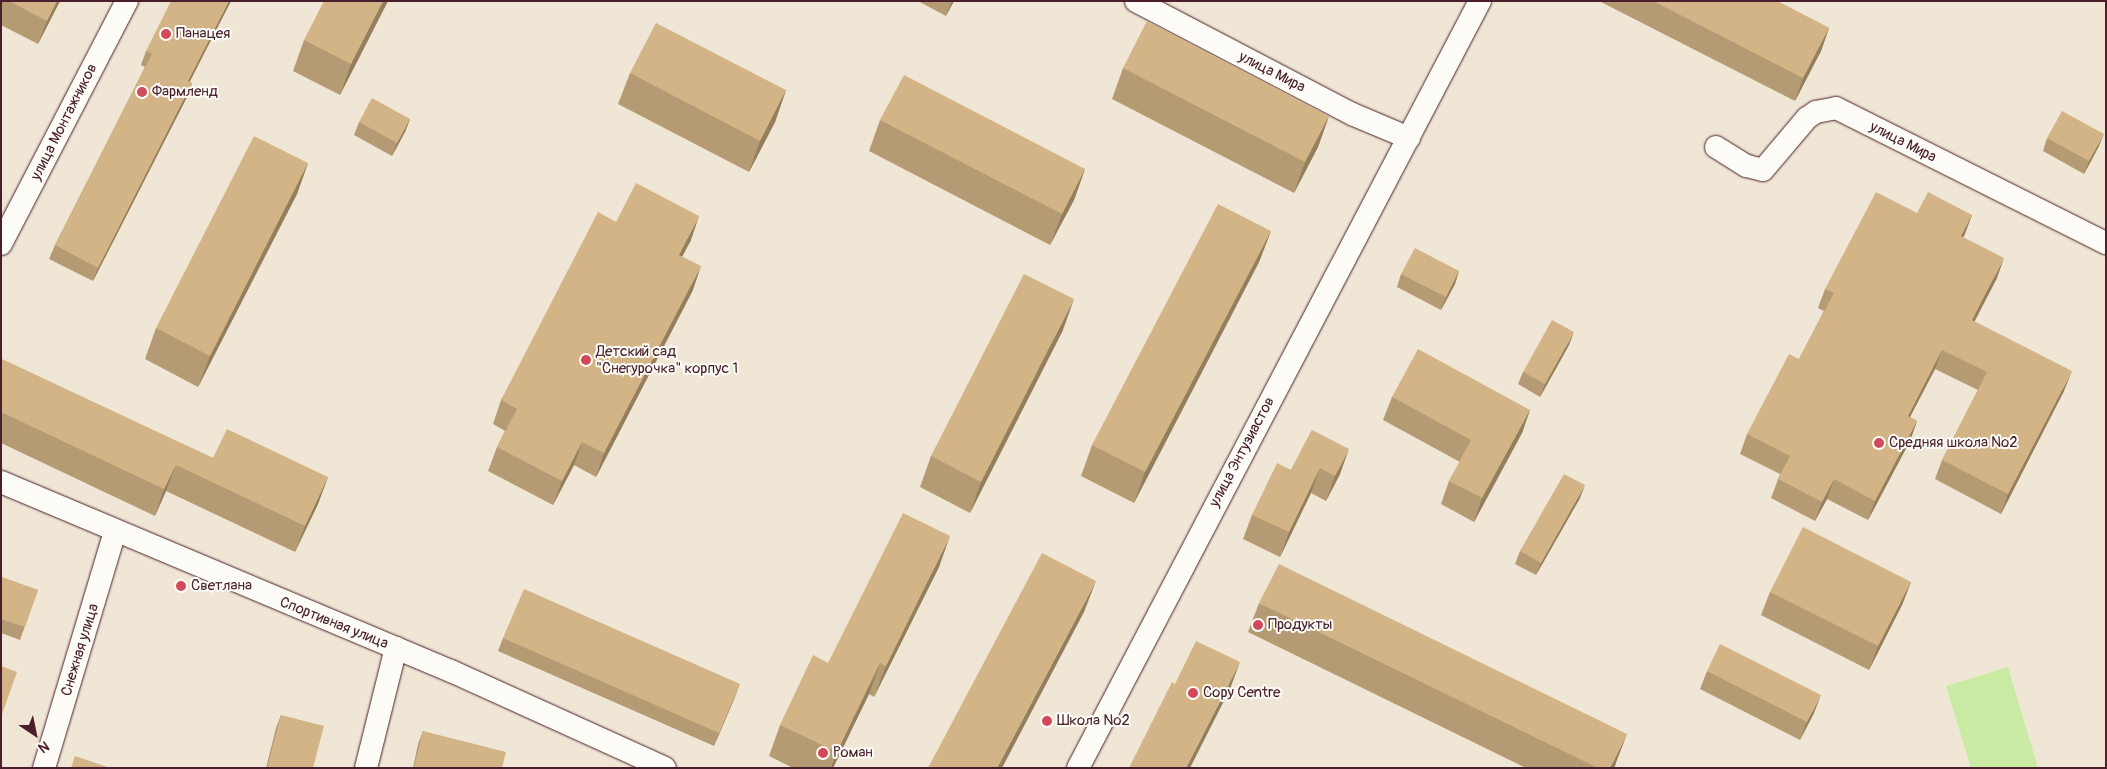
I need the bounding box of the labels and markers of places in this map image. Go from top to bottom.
place label: Панацея [176,25,230,43]
marker: Панацея [160,28,172,40]
place label: Фармленд [152,83,218,101]
marker: Фармленд [136,86,148,98]
place label: Детский сад "Снегурочка" корпус 1 [596,342,738,377]
marker: Детский сад "Снегурочка" корпус 1 [580,354,592,366]
place label: Средняя школа №2 [1889,434,2018,452]
marker: Средняя школа №2 [1873,437,1885,449]
place label: Светлана [191,577,252,595]
marker: Светлана [175,580,187,592]
place label: Продукты [1268,616,1332,634]
marker: Продукты [1252,619,1264,631]
place label: Copy Centre [1203,684,1280,702]
marker: Copy Centre [1187,687,1199,699]
place label: Школа №2 [1057,712,1130,730]
marker: Школа №2 [1041,715,1053,727]
place label: Роман [833,744,873,762]
marker: Роман [817,747,829,759]

